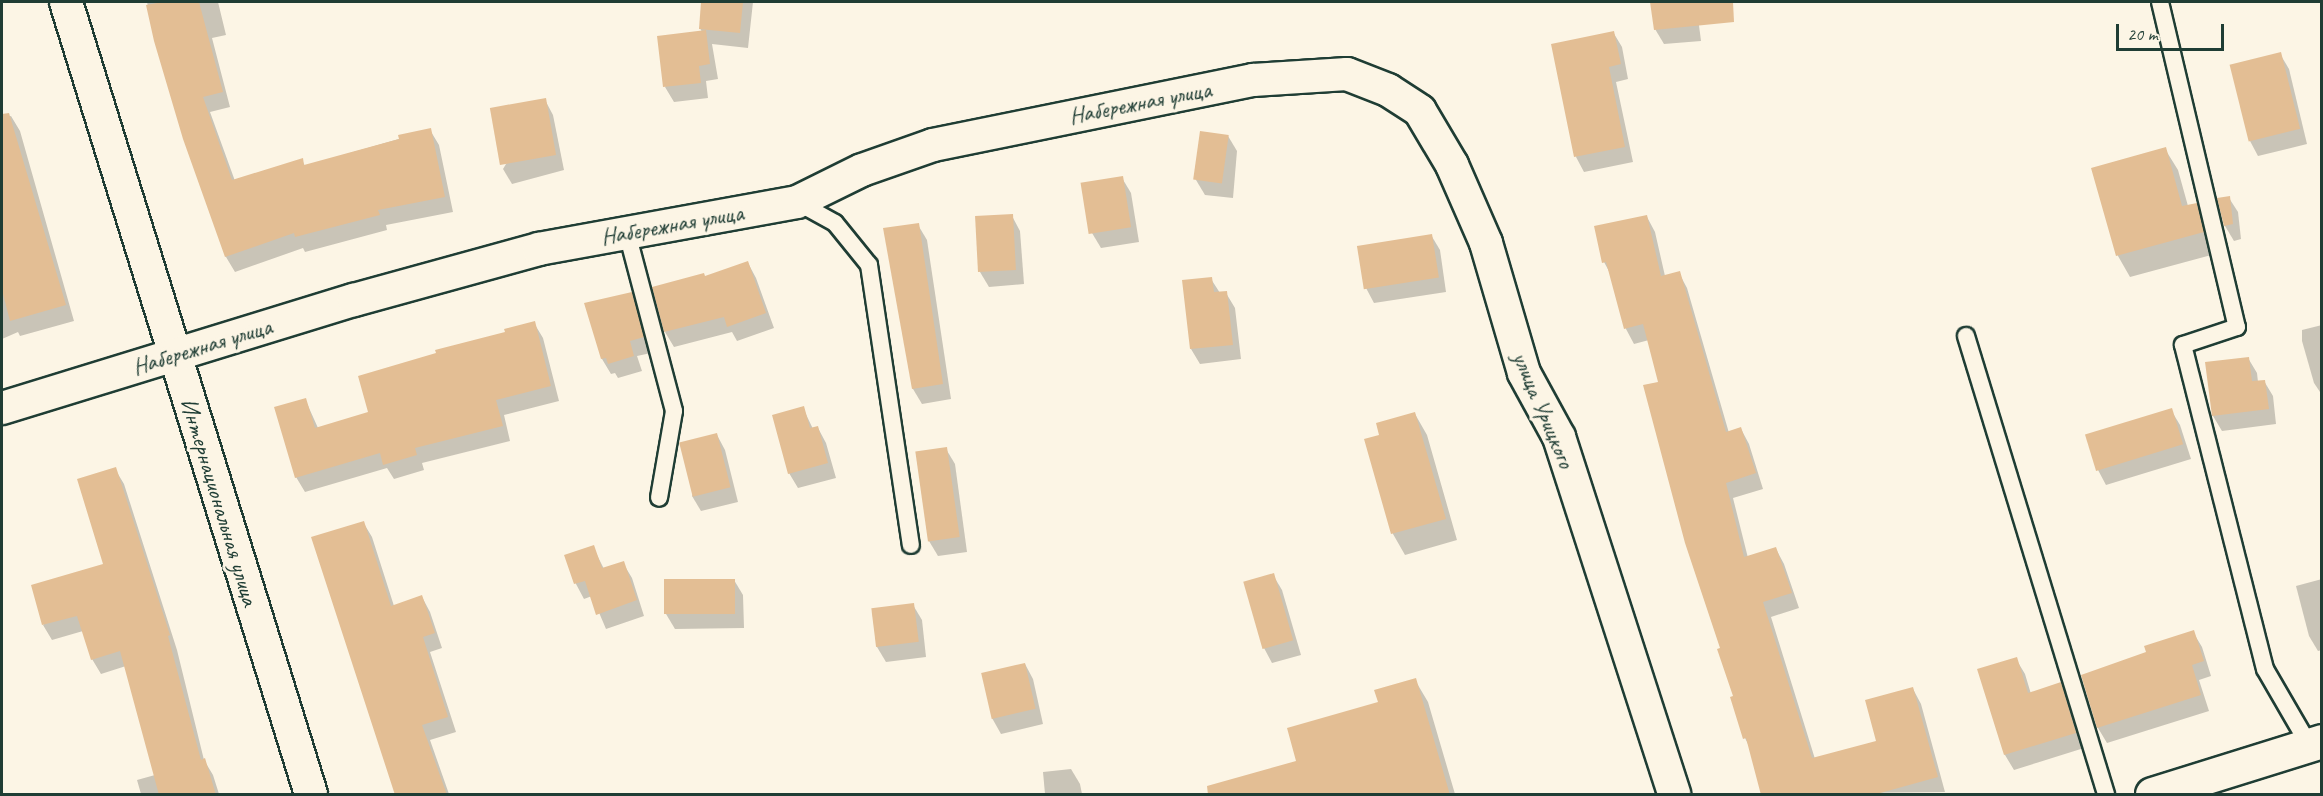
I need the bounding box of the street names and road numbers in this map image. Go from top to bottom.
street label: Набережная улица [1065,75,1215,131]
street label: Набережная улица [597,198,747,252]
street label: Набережная улица [128,312,276,382]
street label: улица Урицкого [1506,348,1580,472]
street label: Интернациональная улица [173,394,265,610]

